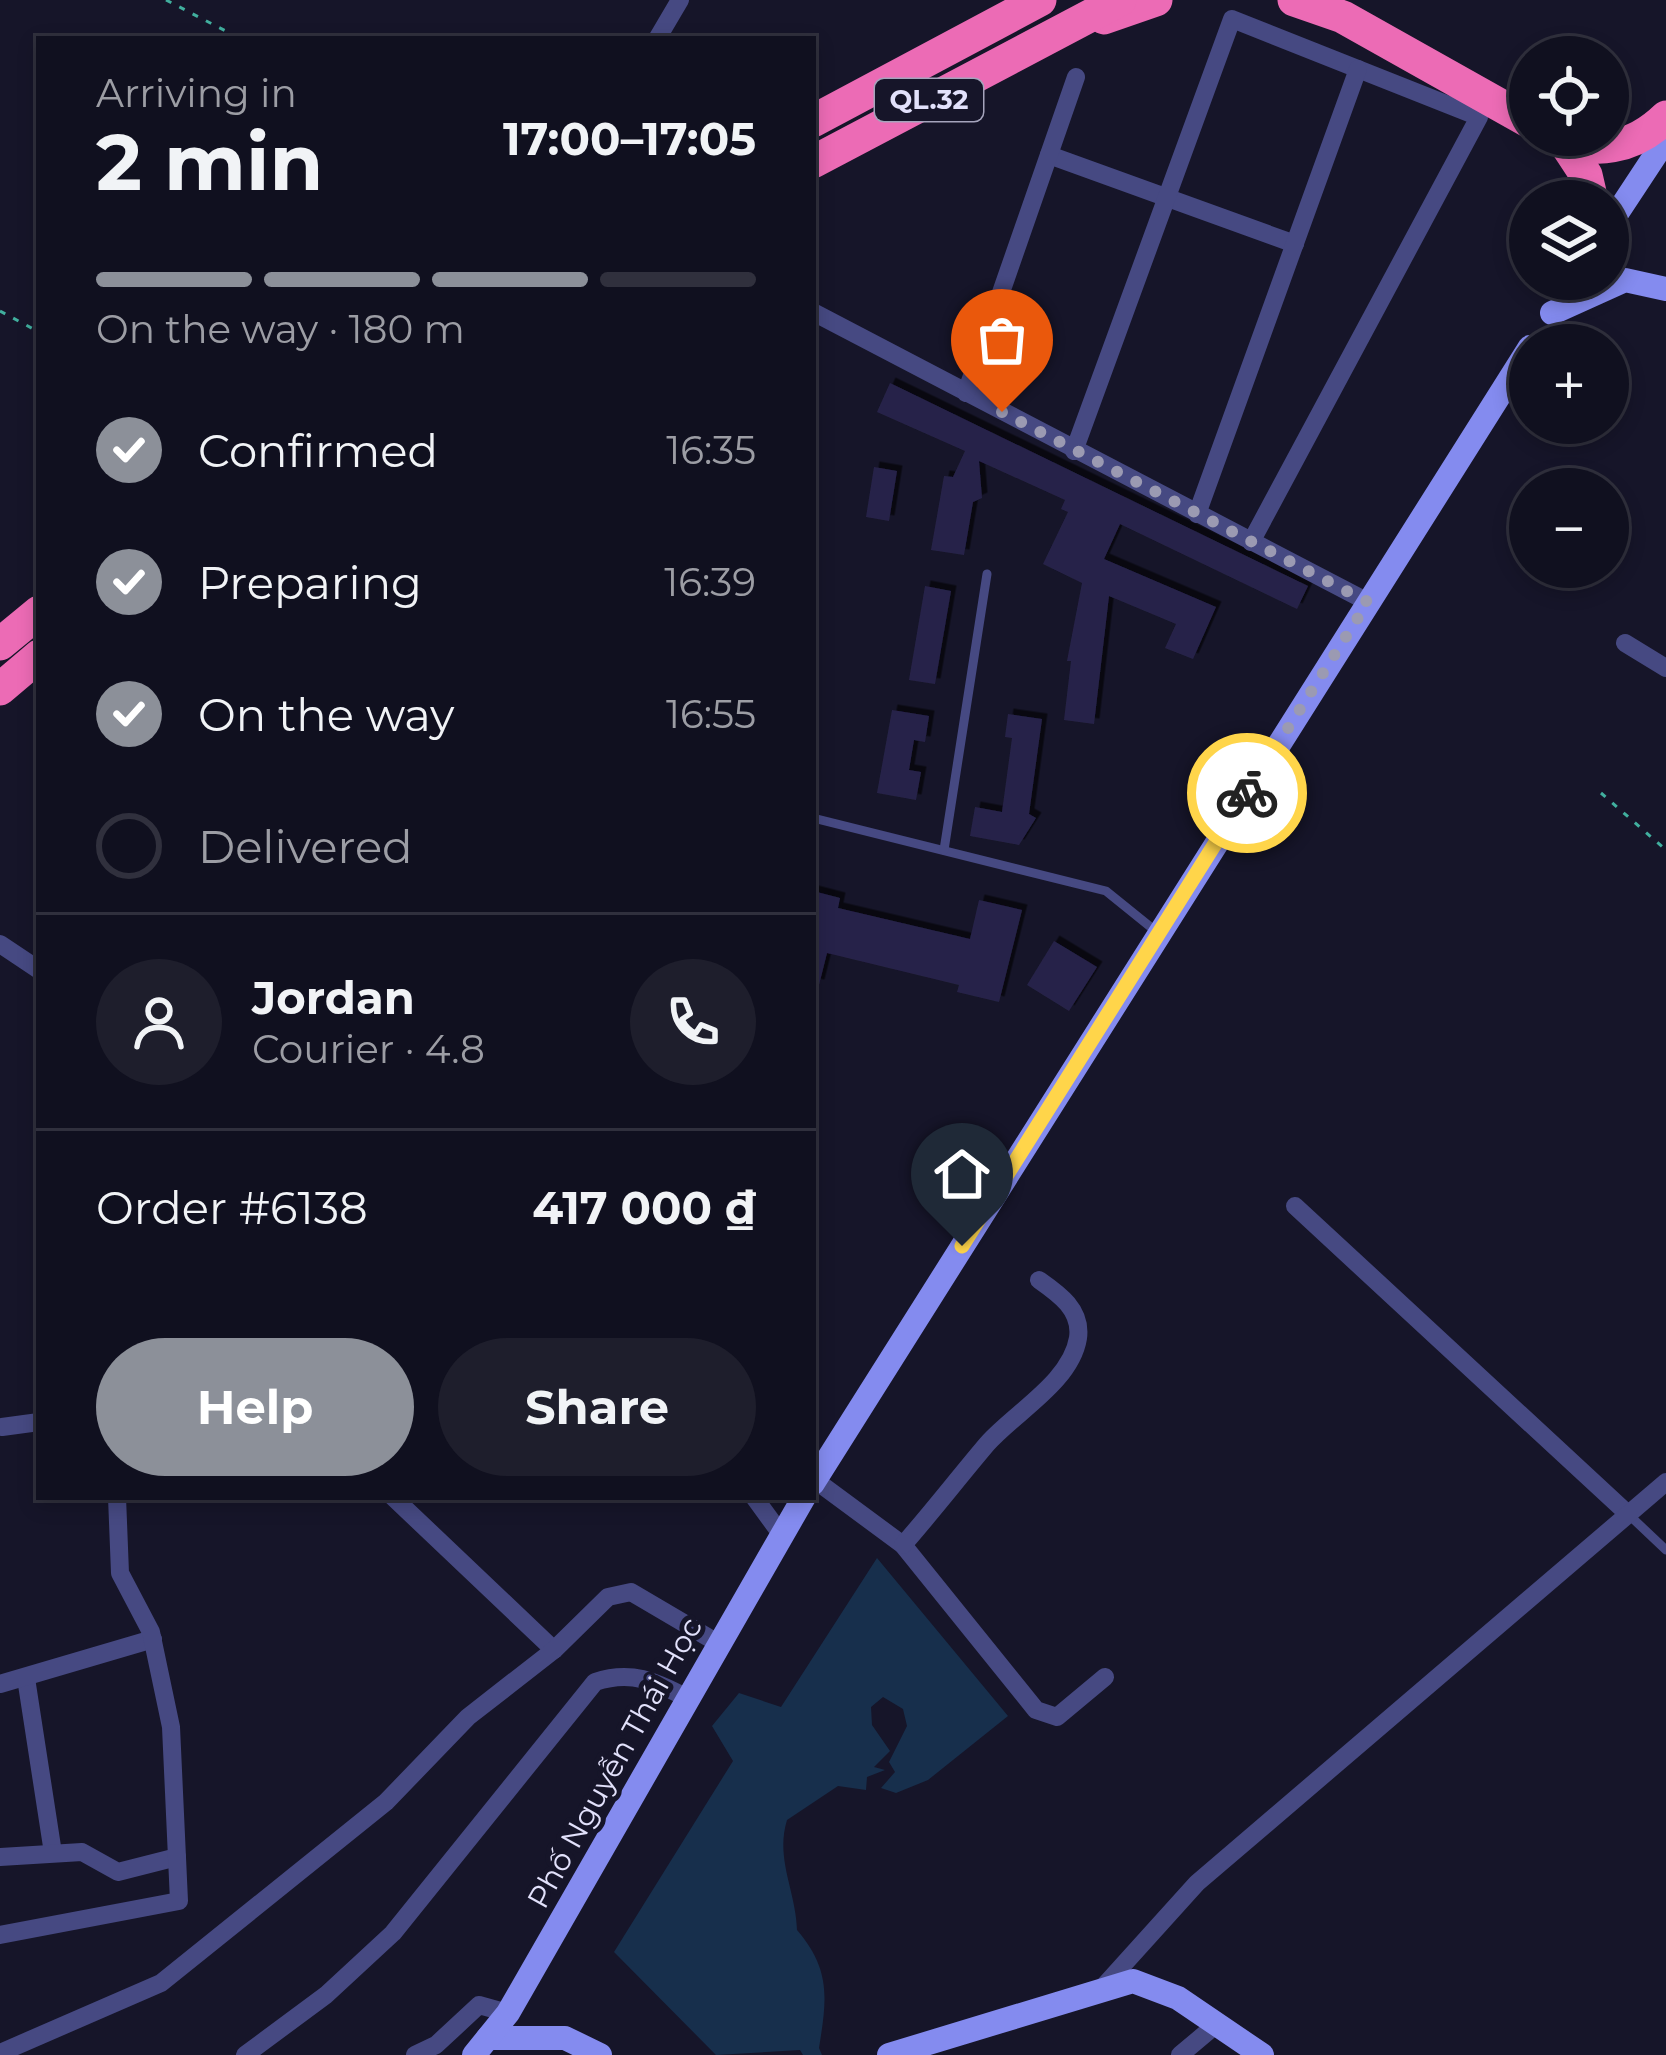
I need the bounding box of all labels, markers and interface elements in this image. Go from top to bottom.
map controls [1509,36,1629,588]
button: locate [1509,36,1629,156]
text: Arriving in [96,69,297,117]
road number: QL.32 [875,79,983,121]
text: 17:00–17:05 [503,111,756,166]
text: 2 min [96,114,323,210]
button: layers [1509,180,1629,300]
pin [951,289,1053,412]
text: On the way · 180 m [96,305,465,353]
icon: bag [969,307,1035,373]
button: + [1509,324,1629,444]
icon: check [96,417,162,483]
text: Confirmed [198,423,438,478]
text: 16:35 [666,426,756,474]
button: − [1509,468,1629,588]
icon: check [96,549,162,615]
text: Preparing [198,555,422,610]
text: 16:39 [664,558,756,606]
icon: check [96,681,162,747]
text: On the way [198,687,454,742]
text: 16:55 [666,690,756,738]
courier [1187,733,1307,853]
icon: bike [1214,760,1280,826]
text: Delivered [198,819,413,874]
button: person [96,959,222,1085]
button: phone [630,959,756,1085]
text: Jordan [252,970,415,1025]
text: Courier · 4.8 [252,1025,485,1073]
pin [911,1123,1013,1246]
icon: home [929,1141,995,1207]
text: Order #6138 [96,1180,368,1235]
text: 417 000 ₫ [532,1180,756,1235]
button: Help [96,1338,414,1476]
button: Share [438,1338,756,1476]
street label: Phố Nguyễn Thái Học [519,1611,710,1915]

